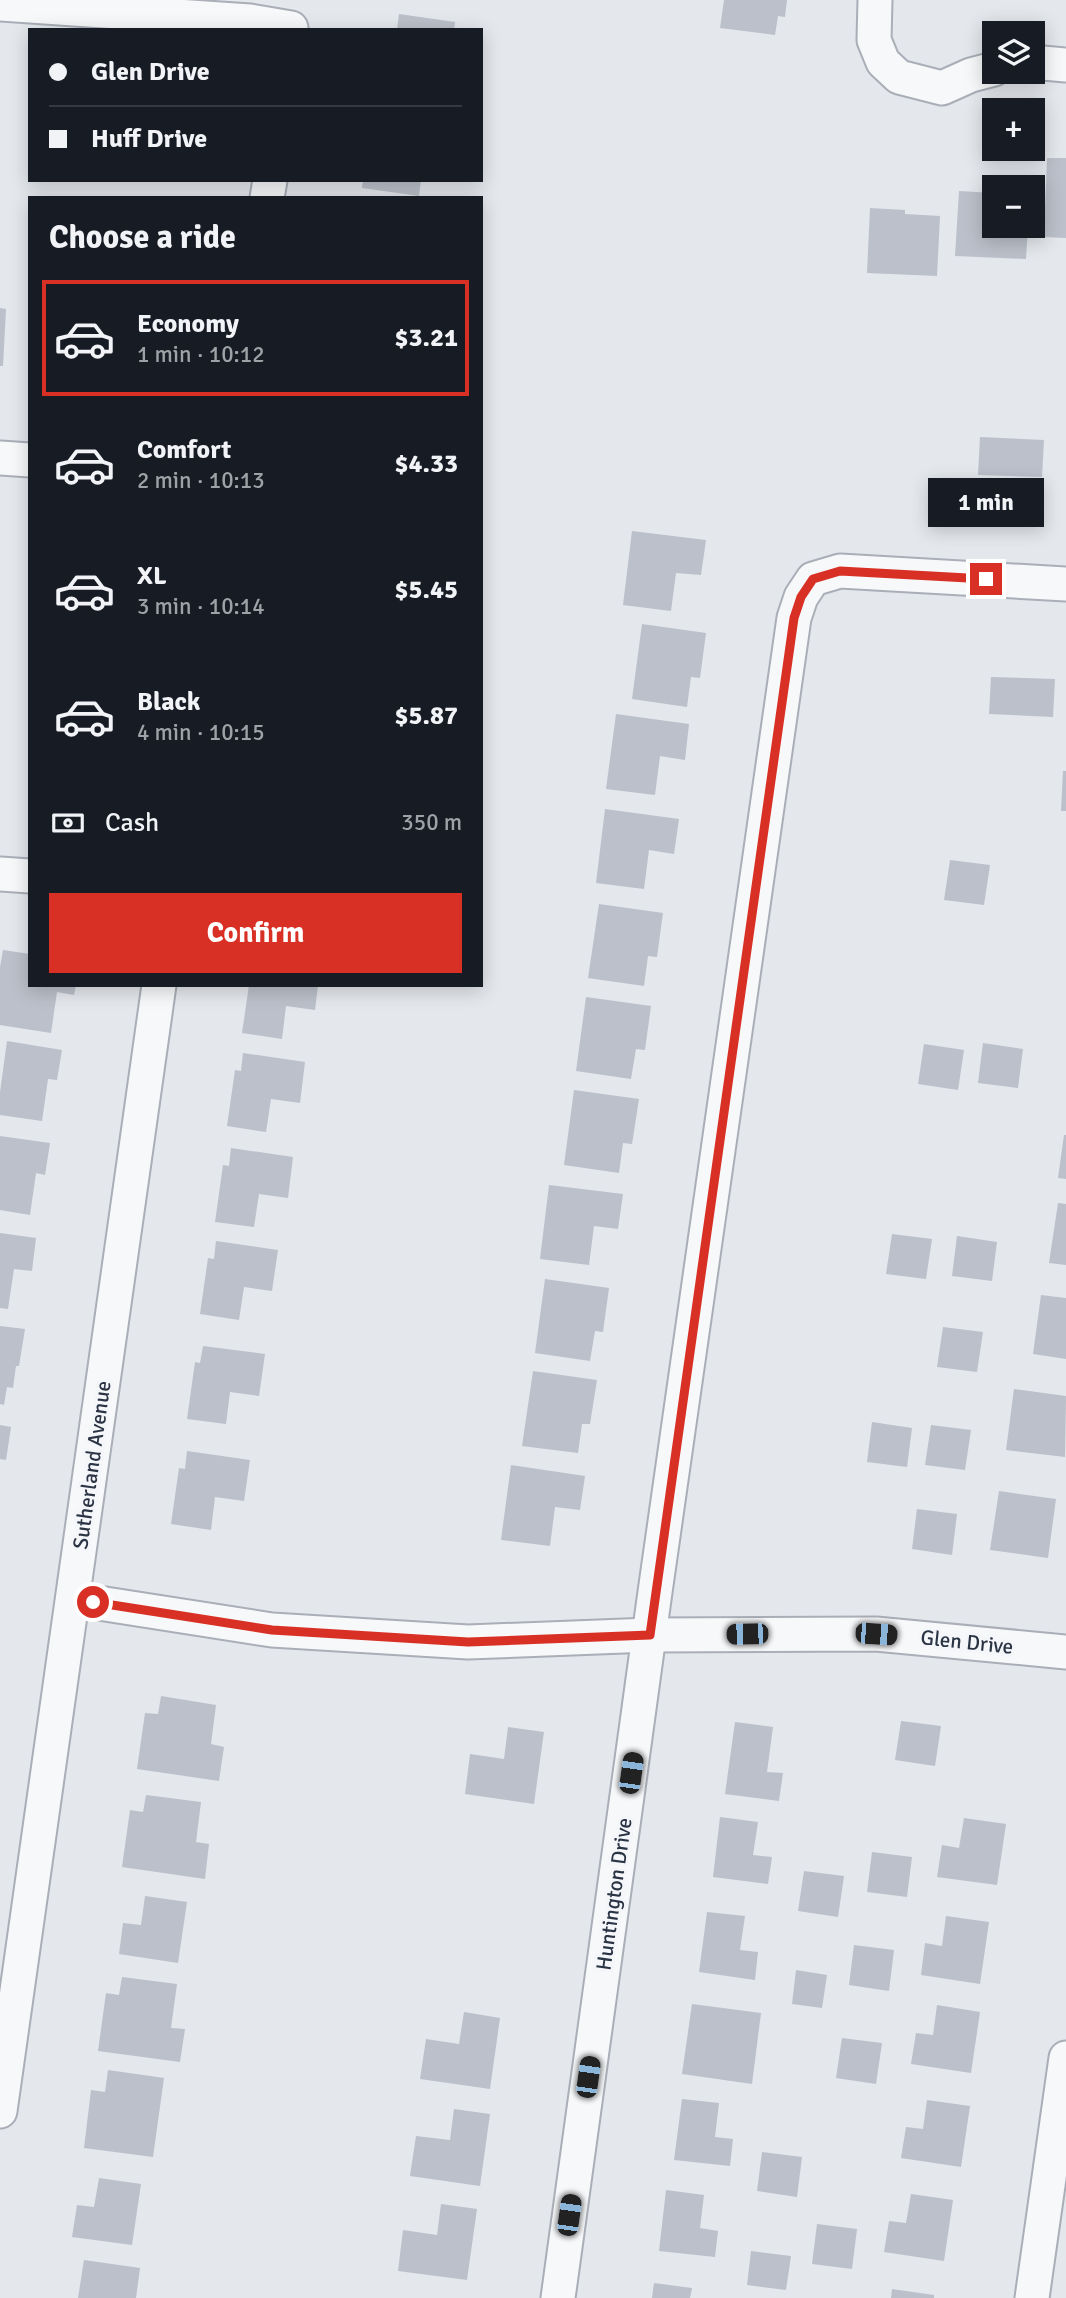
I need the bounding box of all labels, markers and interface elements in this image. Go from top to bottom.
map controls [982,21,1045,238]
button: layers [982,21,1045,84]
text: Glen Drive [91,56,210,88]
button: + [982,98,1045,161]
text: Huff Drive [91,123,207,155]
button: − [982,175,1045,238]
text: Choose a ride [49,218,236,257]
icon: car [53,307,116,370]
text: Economy [137,308,239,340]
text: $3.21 [394,322,458,354]
text: 1 min · 10:12 [137,340,265,369]
icon: car [53,433,116,496]
text: Comfort [137,434,231,466]
text: $4.33 [394,448,458,480]
text: 2 min · 10:13 [137,466,265,495]
callout: 1 min [928,477,1044,526]
text: 1 min [958,488,1014,517]
icon: car [53,559,116,622]
text: XL [137,560,167,592]
route end [970,563,1002,595]
text: $5.45 [394,574,458,606]
text: 3 min · 10:14 [137,592,265,621]
icon: car [53,685,116,748]
text: Black [137,686,200,718]
text: $5.87 [394,700,458,732]
text: 4 min · 10:15 [137,718,265,747]
icon: cash [49,804,87,842]
text: Cash [105,807,159,839]
text: 350 m [401,808,462,837]
button: Confirm [49,893,462,973]
street label: Sutherland Avenue [67,1379,117,1551]
route start [77,1586,109,1618]
car [855,1622,898,1646]
car [726,1623,769,1645]
street label: Glen Drive [919,1624,1015,1660]
car [618,1751,645,1795]
street label: Huntington Drive [590,1816,638,1972]
car [575,2055,602,2099]
car [556,2193,583,2237]

